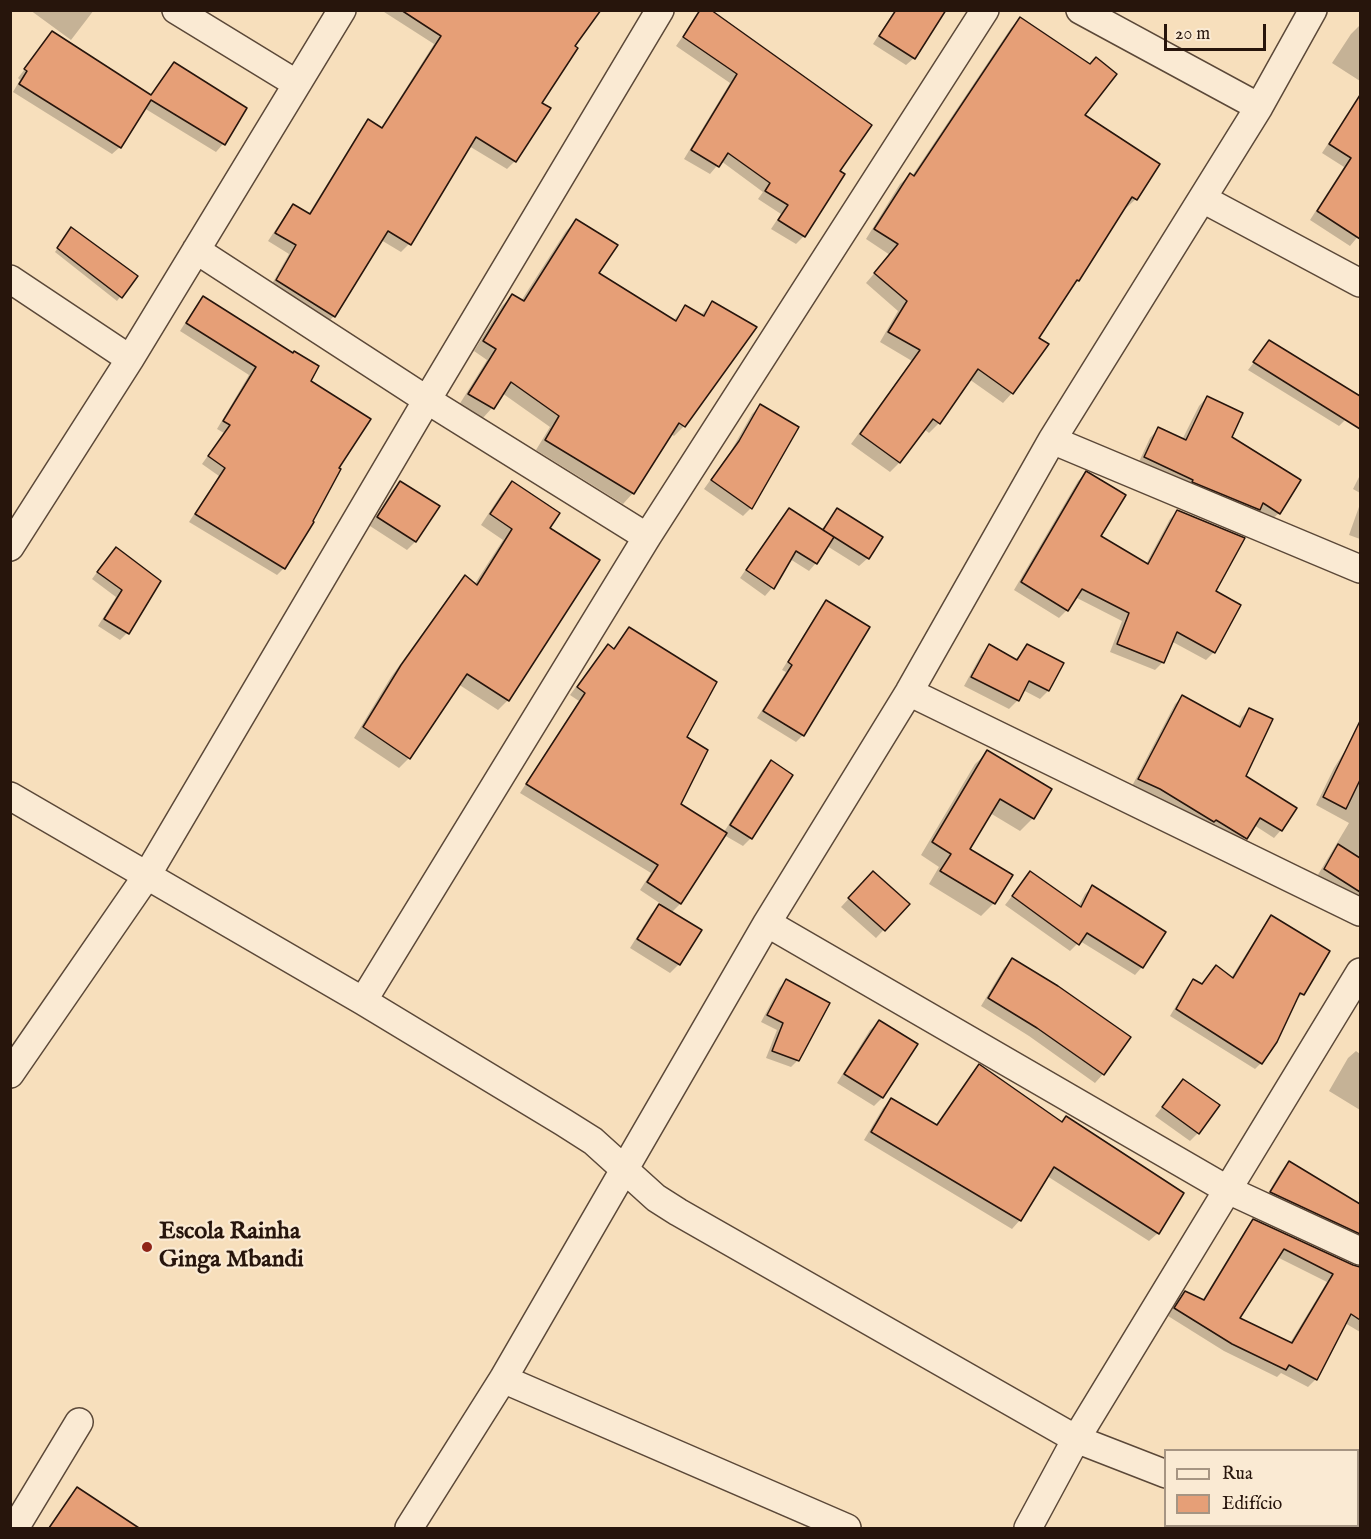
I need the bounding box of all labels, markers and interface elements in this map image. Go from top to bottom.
scale bar [1167,12,1269,50]
text: 20 m [1175,23,1210,46]
place label: Escola Rainha Ginga Mbandi [159,1219,304,1275]
marker: Escola Rainha Ginga Mbandi [140,1240,154,1254]
legend [1164,1449,1359,1527]
text: Rua [1222,1463,1253,1486]
text: Edifício [1222,1493,1282,1516]

